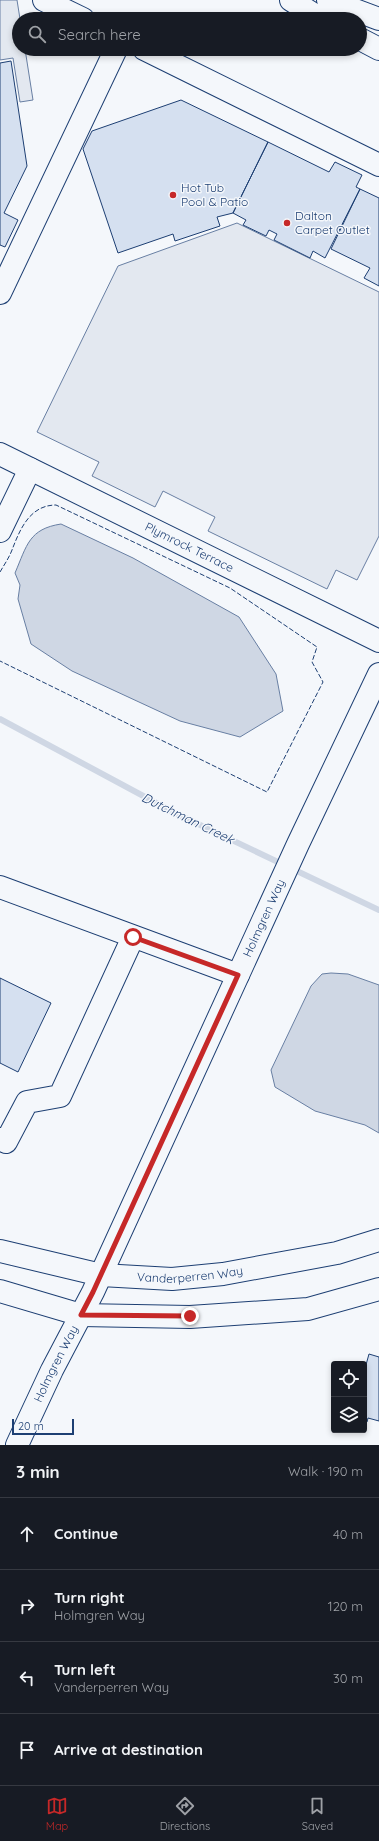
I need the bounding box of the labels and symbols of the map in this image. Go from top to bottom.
place label: Hot Tub Pool & Patio [181,180,248,209]
marker: Hot Tub Pool & Patio [168,190,178,200]
place label: Dalton Carpet Outlet [295,208,370,237]
marker: Dalton Carpet Outlet [282,218,292,228]
street label: Plymrock Terrace [143,519,236,575]
water label: Dutchman Creek [139,789,238,848]
street label: Holmgren Way [239,877,288,959]
route start [124,928,142,946]
street label: Vanderperren Way [137,1263,244,1286]
route end [181,1307,199,1325]
street label: Holmgren Way [30,1323,81,1404]
scale bar [12,1417,74,1436]

